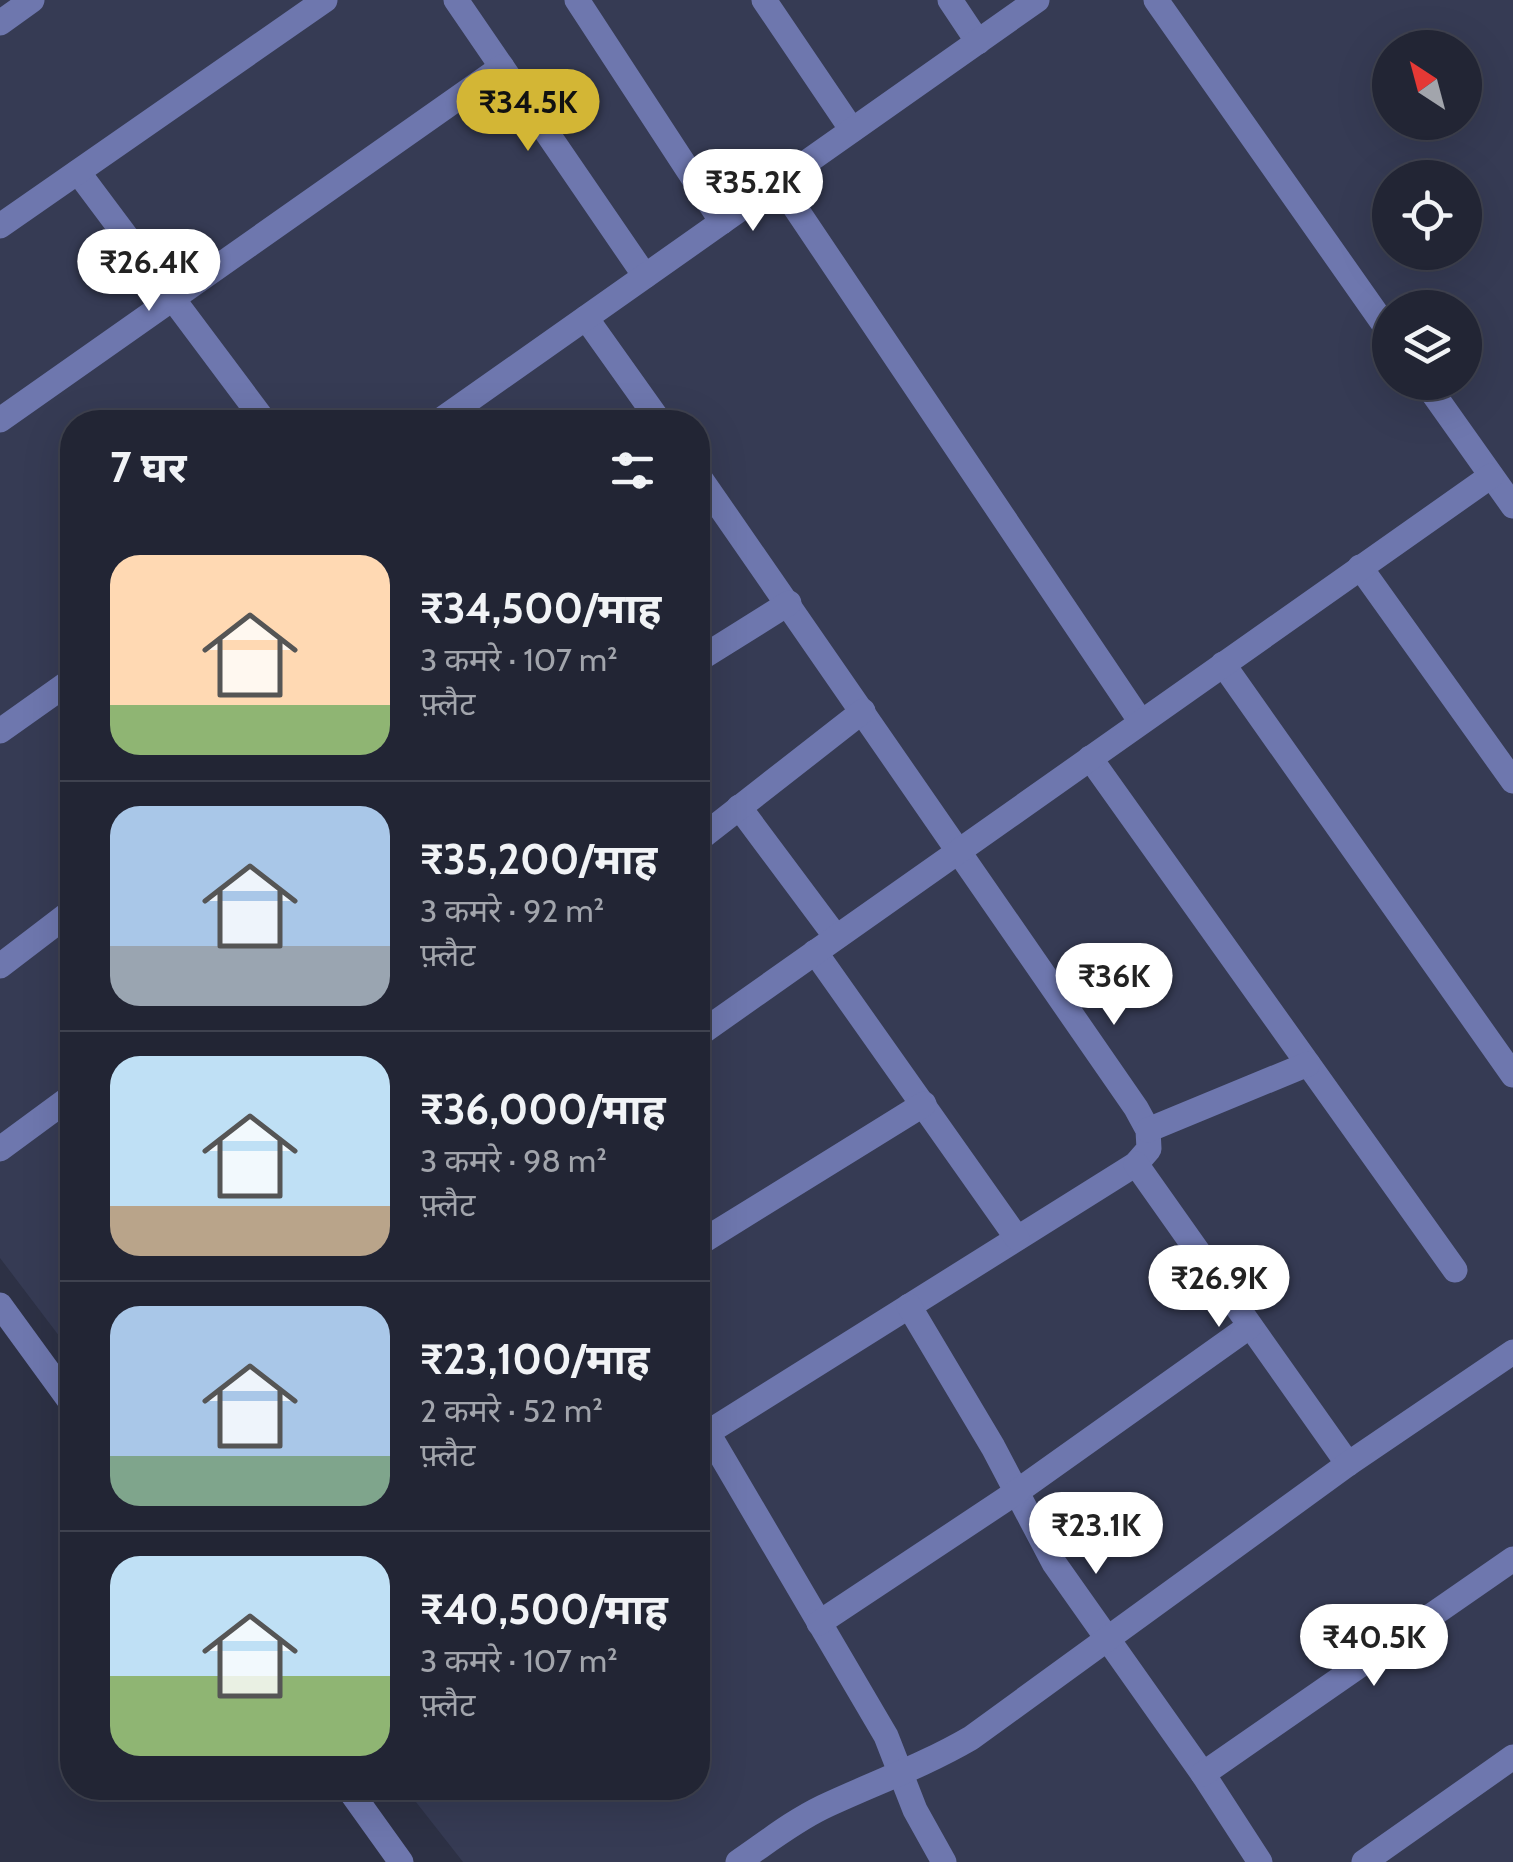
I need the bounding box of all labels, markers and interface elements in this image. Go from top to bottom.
north arrow [1372,30,1482,140]
map controls [1372,30,1482,400]
pin: ₹34.5K [447,69,609,154]
text: ₹34.5K [479,82,577,121]
pin: ₹35.2K [672,149,834,234]
button: locate [1372,160,1482,270]
text: ₹35.2K [705,162,801,201]
pin: ₹26.4K [68,229,230,314]
text: ₹26.4K [99,242,199,281]
button: layers [1372,290,1482,400]
text: 7 घर [110,441,187,493]
icon: filters [605,443,660,498]
text: ₹34,500/माह [420,582,661,634]
icon: home [190,595,310,715]
text: 3 कमरे · 107 m² [420,640,618,679]
text: फ़्लैट [420,684,475,723]
text: ₹35,200/माह [420,833,657,885]
icon: home [190,846,310,966]
text: 3 कमरे · 92 m² [420,891,604,930]
text: फ़्लैट [420,935,475,974]
pin: ₹36K [1055,943,1173,1028]
text: ₹36K [1078,956,1150,995]
text: ₹36,000/माह [420,1083,666,1135]
icon: home [190,1096,310,1216]
text: 3 कमरे · 98 m² [420,1141,607,1180]
text: फ़्लैट [420,1185,475,1224]
pin: ₹26.9K [1138,1245,1300,1330]
text: ₹26.9K [1170,1258,1268,1297]
text: ₹23,100/माह [420,1333,650,1385]
icon: home [190,1346,310,1466]
text: 2 कमरे · 52 m² [420,1391,603,1430]
text: फ़्लैट [420,1435,475,1474]
pin: ₹23.1K [1015,1492,1177,1577]
text: ₹23.1K [1051,1505,1141,1544]
text: ₹40,500/माह [420,1583,668,1635]
icon: home [190,1596,310,1716]
pin: ₹40.5K [1293,1604,1455,1689]
text: ₹40.5K [1322,1617,1426,1656]
text: 3 कमरे · 107 m² [420,1641,618,1680]
text: फ़्लैट [420,1685,475,1724]

